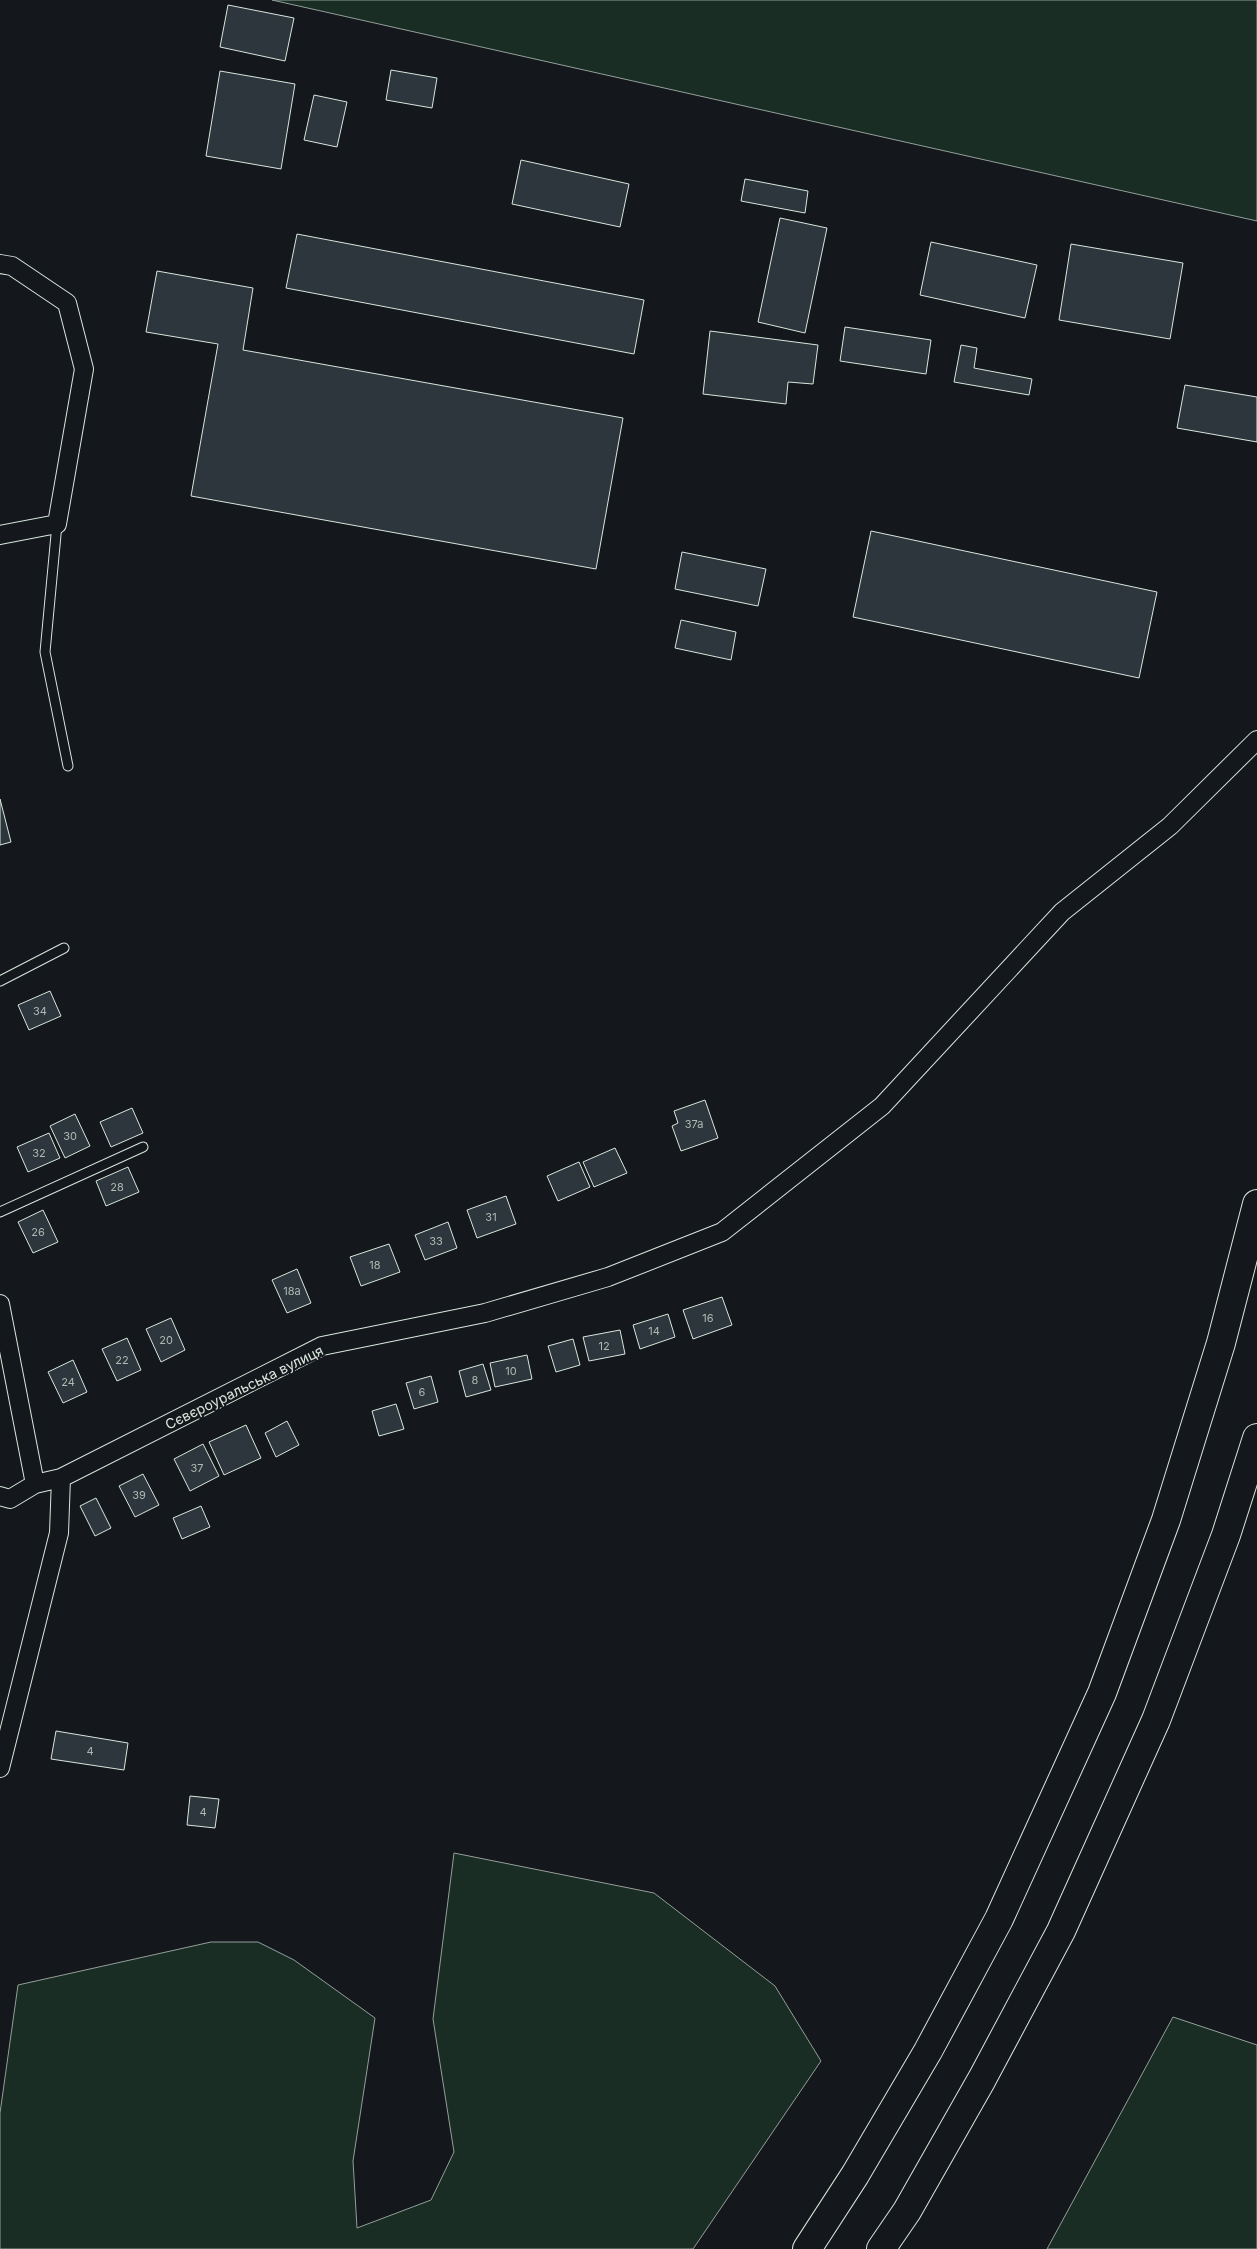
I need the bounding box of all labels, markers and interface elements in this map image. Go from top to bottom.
house number: 34 [33,1004,47,1018]
house number: 37а [685,1117,703,1131]
house number: 30 [63,1129,77,1143]
house number: 32 [32,1146,46,1160]
house number: 28 [110,1180,124,1194]
house number: 31 [485,1210,497,1224]
house number: 26 [31,1225,45,1239]
house number: 33 [429,1234,443,1248]
house number: 18 [369,1258,381,1272]
house number: 18а [283,1284,301,1298]
house number: 16 [702,1311,714,1325]
house number: 14 [648,1324,660,1338]
house number: 20 [159,1333,173,1347]
house number: 12 [598,1339,610,1353]
street label: Сєвєроуральська вулиця [162,1341,326,1433]
house number: 22 [115,1353,129,1367]
house number: 10 [505,1364,517,1378]
house number: 8 [472,1373,479,1387]
house number: 24 [61,1375,75,1389]
house number: 6 [419,1385,426,1399]
house number: 37 [190,1461,204,1475]
house number: 39 [132,1488,146,1502]
house number: 4 [86,1744,94,1758]
house number: 4 [199,1805,207,1819]

